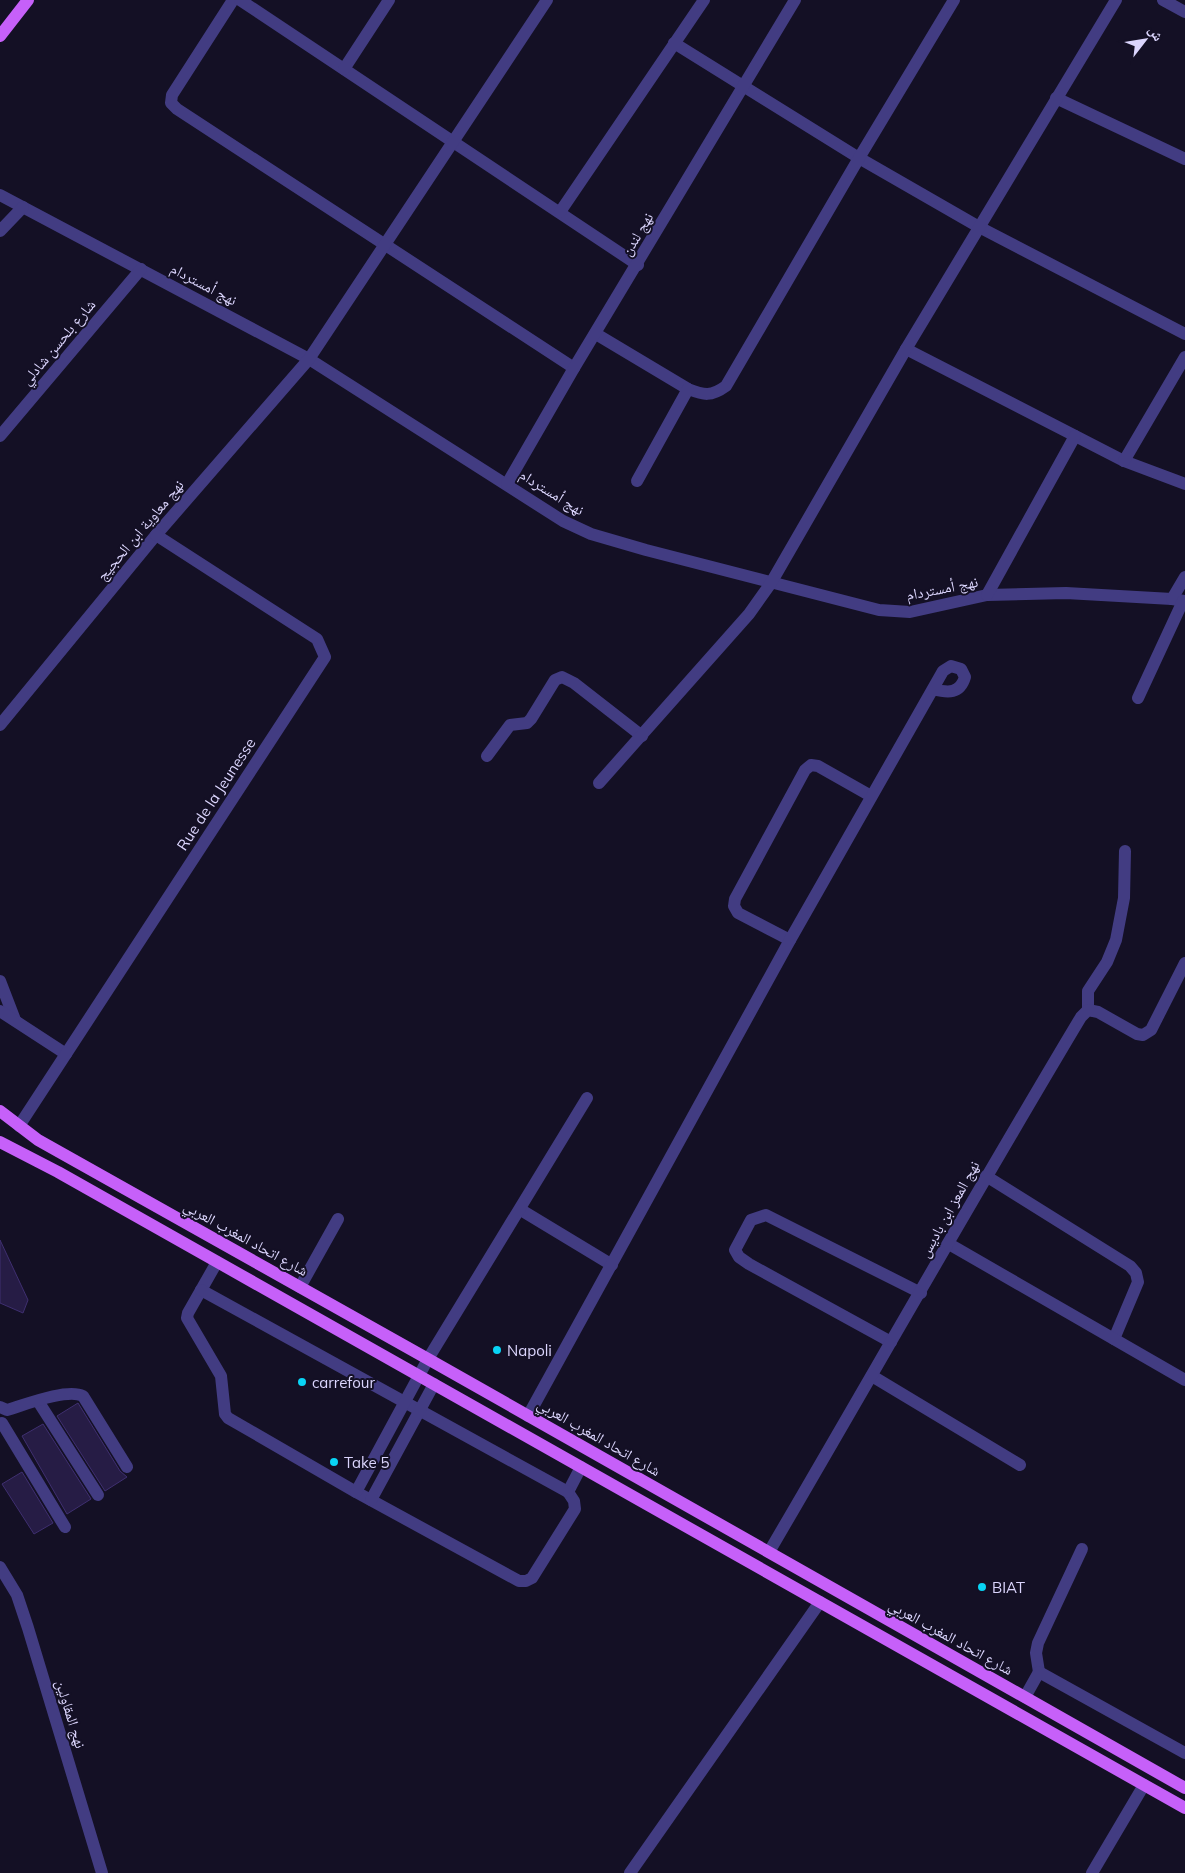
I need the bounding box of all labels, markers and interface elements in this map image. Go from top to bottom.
north arrow [1120,15,1170,65]
text: ش [1145,22,1168,44]
street label: نهج لندن [617,209,658,260]
street label: نهج أمستردام [167,259,241,310]
street label: شارع بلحسن شادلي [17,295,102,391]
street label: نهج أمستردام [516,465,588,520]
street label: نهج معاوية ابن الحجيج [92,476,189,585]
street label: نهج أمستردام [905,572,980,605]
street label: Rue de la Jeunesse [173,734,259,854]
street label: نهج المعز ابن باديس [915,1157,984,1261]
street label: شارع اتحاد المغرب العربي [179,1196,312,1283]
place label: Napoli [507,1341,552,1360]
marker: Napoli [491,1344,503,1356]
place label: carrefour [312,1373,375,1392]
marker: carrefour [296,1376,308,1388]
street label: شارع اتحاد المغرب العربي [533,1394,664,1483]
place label: Take 5 [344,1453,390,1472]
marker: Take 5 [328,1456,340,1468]
place label: BIAT [992,1578,1025,1597]
marker: BIAT [976,1581,988,1593]
street label: شارع اتحاد المغرب العربي [884,1595,1017,1682]
street label: نهج المقاولين [51,1677,90,1751]

